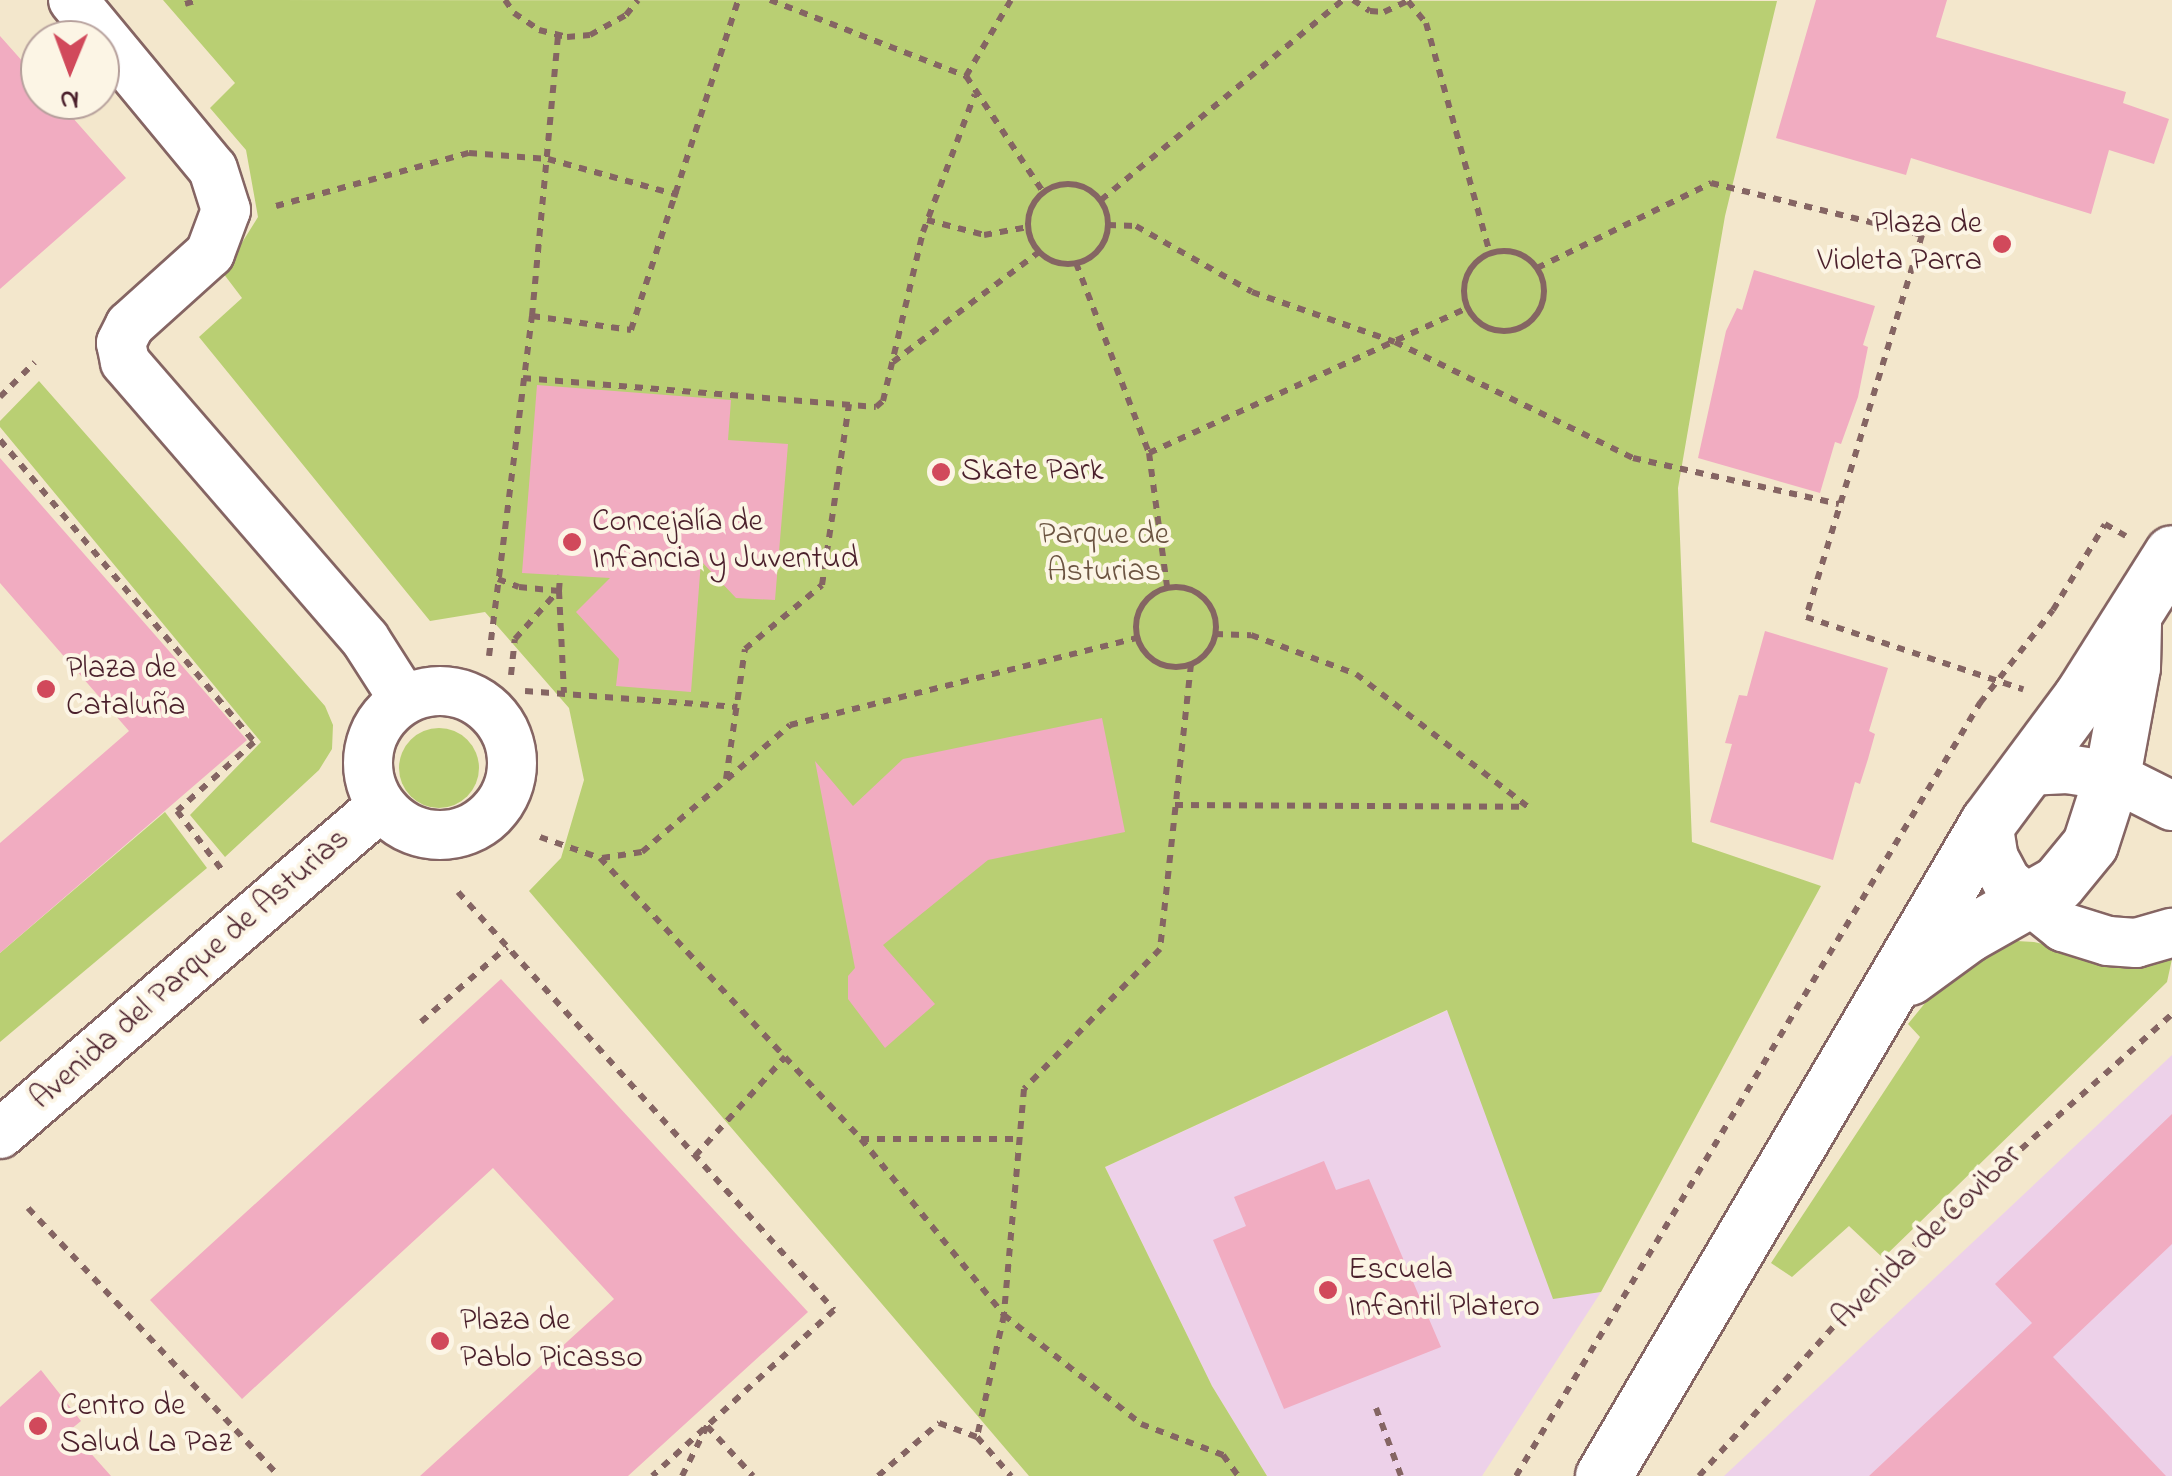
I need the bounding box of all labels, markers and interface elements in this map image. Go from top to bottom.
north arrow [20,20,120,120]
text: N [60,78,79,119]
place label: Plaza de Violeta Parra [1817,207,1982,282]
marker: Plaza de Violeta Parra [1991,233,2013,255]
place label: Skate Park [961,453,1104,491]
marker: Skate Park [930,461,952,483]
place label: Concejalía de Infancia y Juventud [592,505,858,580]
park label: Parque de Asturias [1039,518,1169,593]
marker: Concejalía de Infancia y Juventud [561,531,583,553]
place label: Plaza de Cataluña [66,652,186,727]
marker: Plaza de Cataluña [35,678,57,700]
street label: Avenida del Parque de Asturias [24,821,358,1119]
street label: Avenida de Covibar [1825,1138,2031,1338]
place label: Escuela Infantil Platero [1348,1253,1540,1328]
marker: Escuela Infantil Platero [1317,1279,1339,1301]
place label: Plaza de Pablo Picasso [460,1304,643,1379]
marker: Plaza de Pablo Picasso [429,1330,451,1352]
place label: Centro de Salud La Paz [60,1389,232,1464]
marker: Centro de Salud La Paz [25,1413,51,1439]

